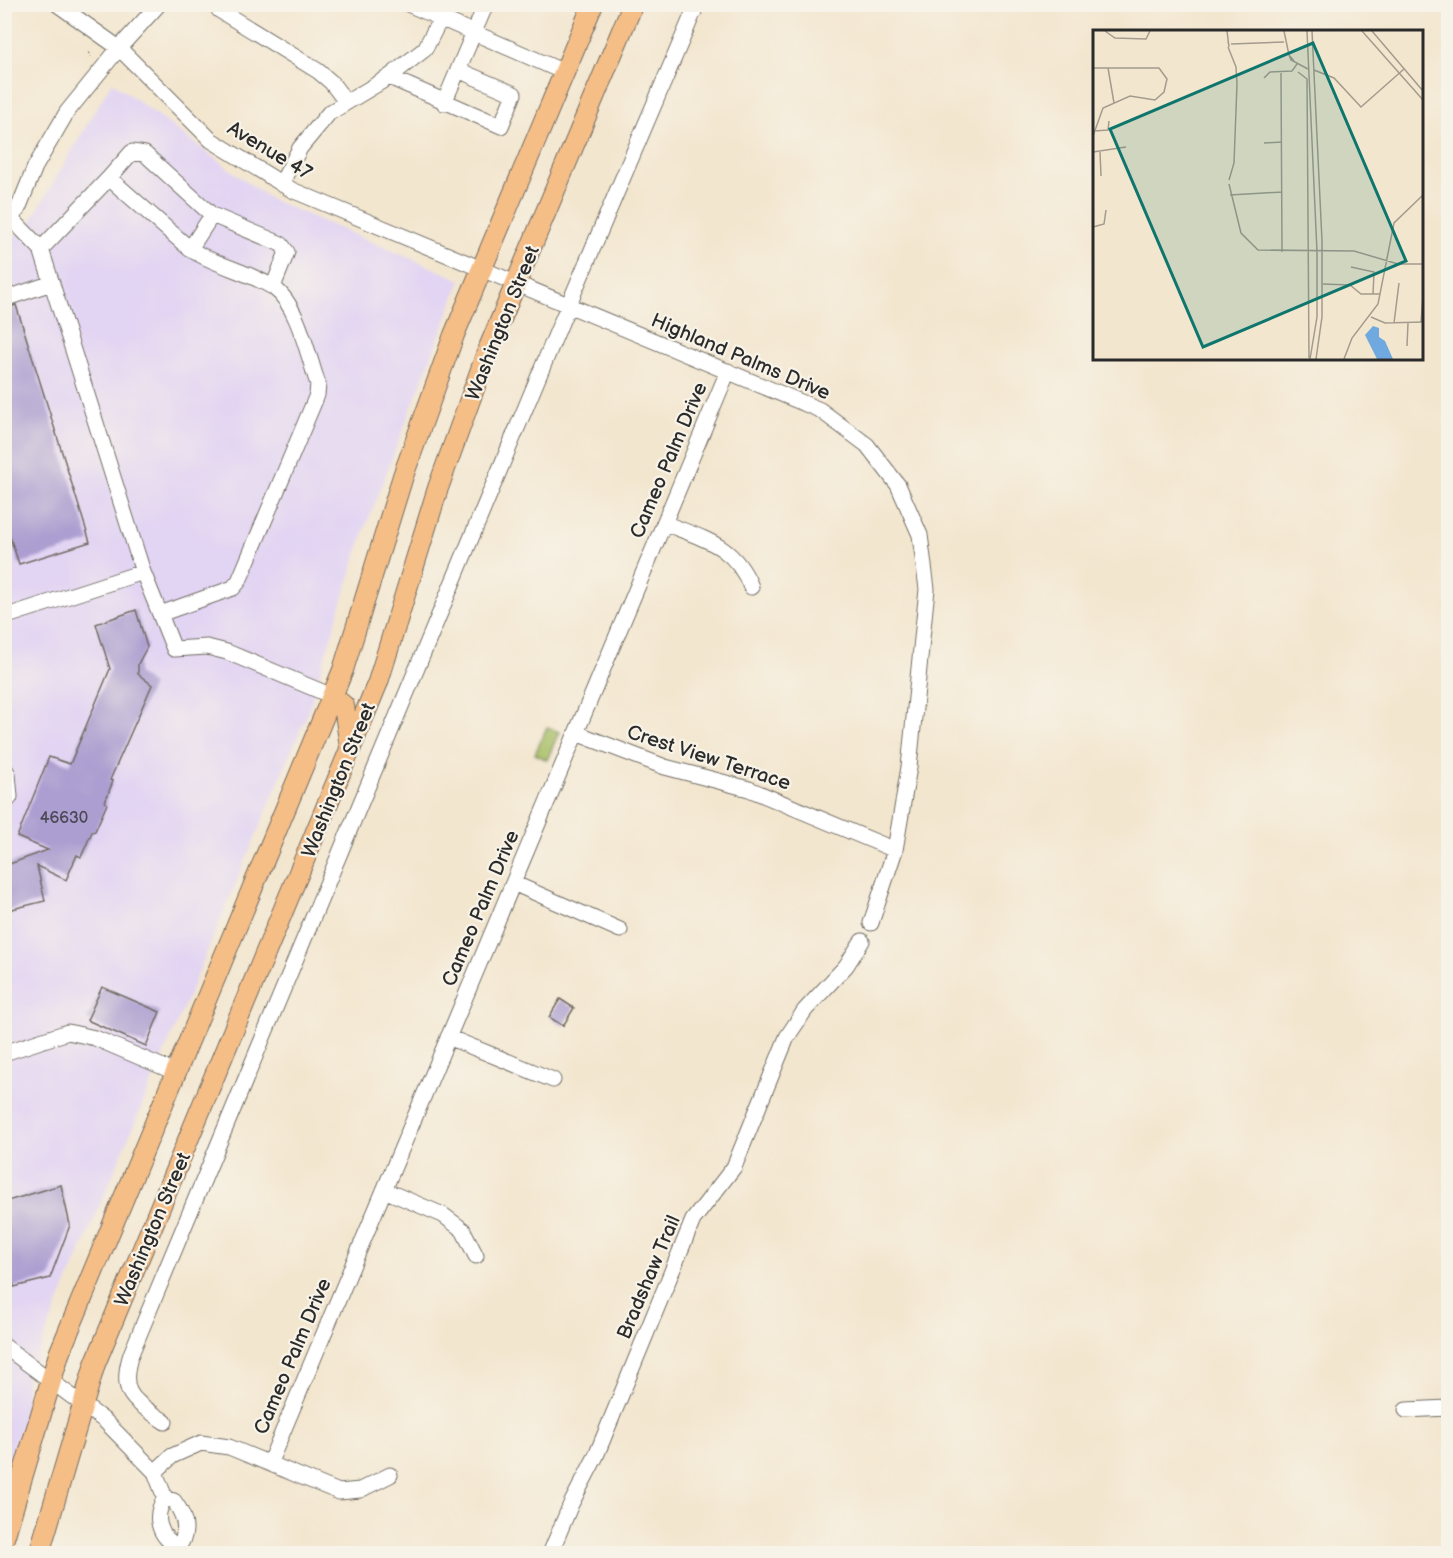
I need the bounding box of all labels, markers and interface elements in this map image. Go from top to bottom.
inset map [1093,30,1423,360]
street label: Avenue 47 [223,116,316,186]
street label: Washington Street [461,242,545,404]
street label: Highland Palms Drive [648,308,834,406]
street label: Cameo Palm Drive [625,379,713,542]
street label: Washington Street [297,699,381,861]
street label: Crest View Terrace [624,720,794,796]
house number: 46630 [40,809,88,828]
street label: Cameo Palm Drive [437,827,525,990]
street label: Washington Street [110,1149,196,1310]
street label: Bradshaw Trail [612,1212,686,1343]
street label: Cameo Palm Drive [249,1275,337,1438]

